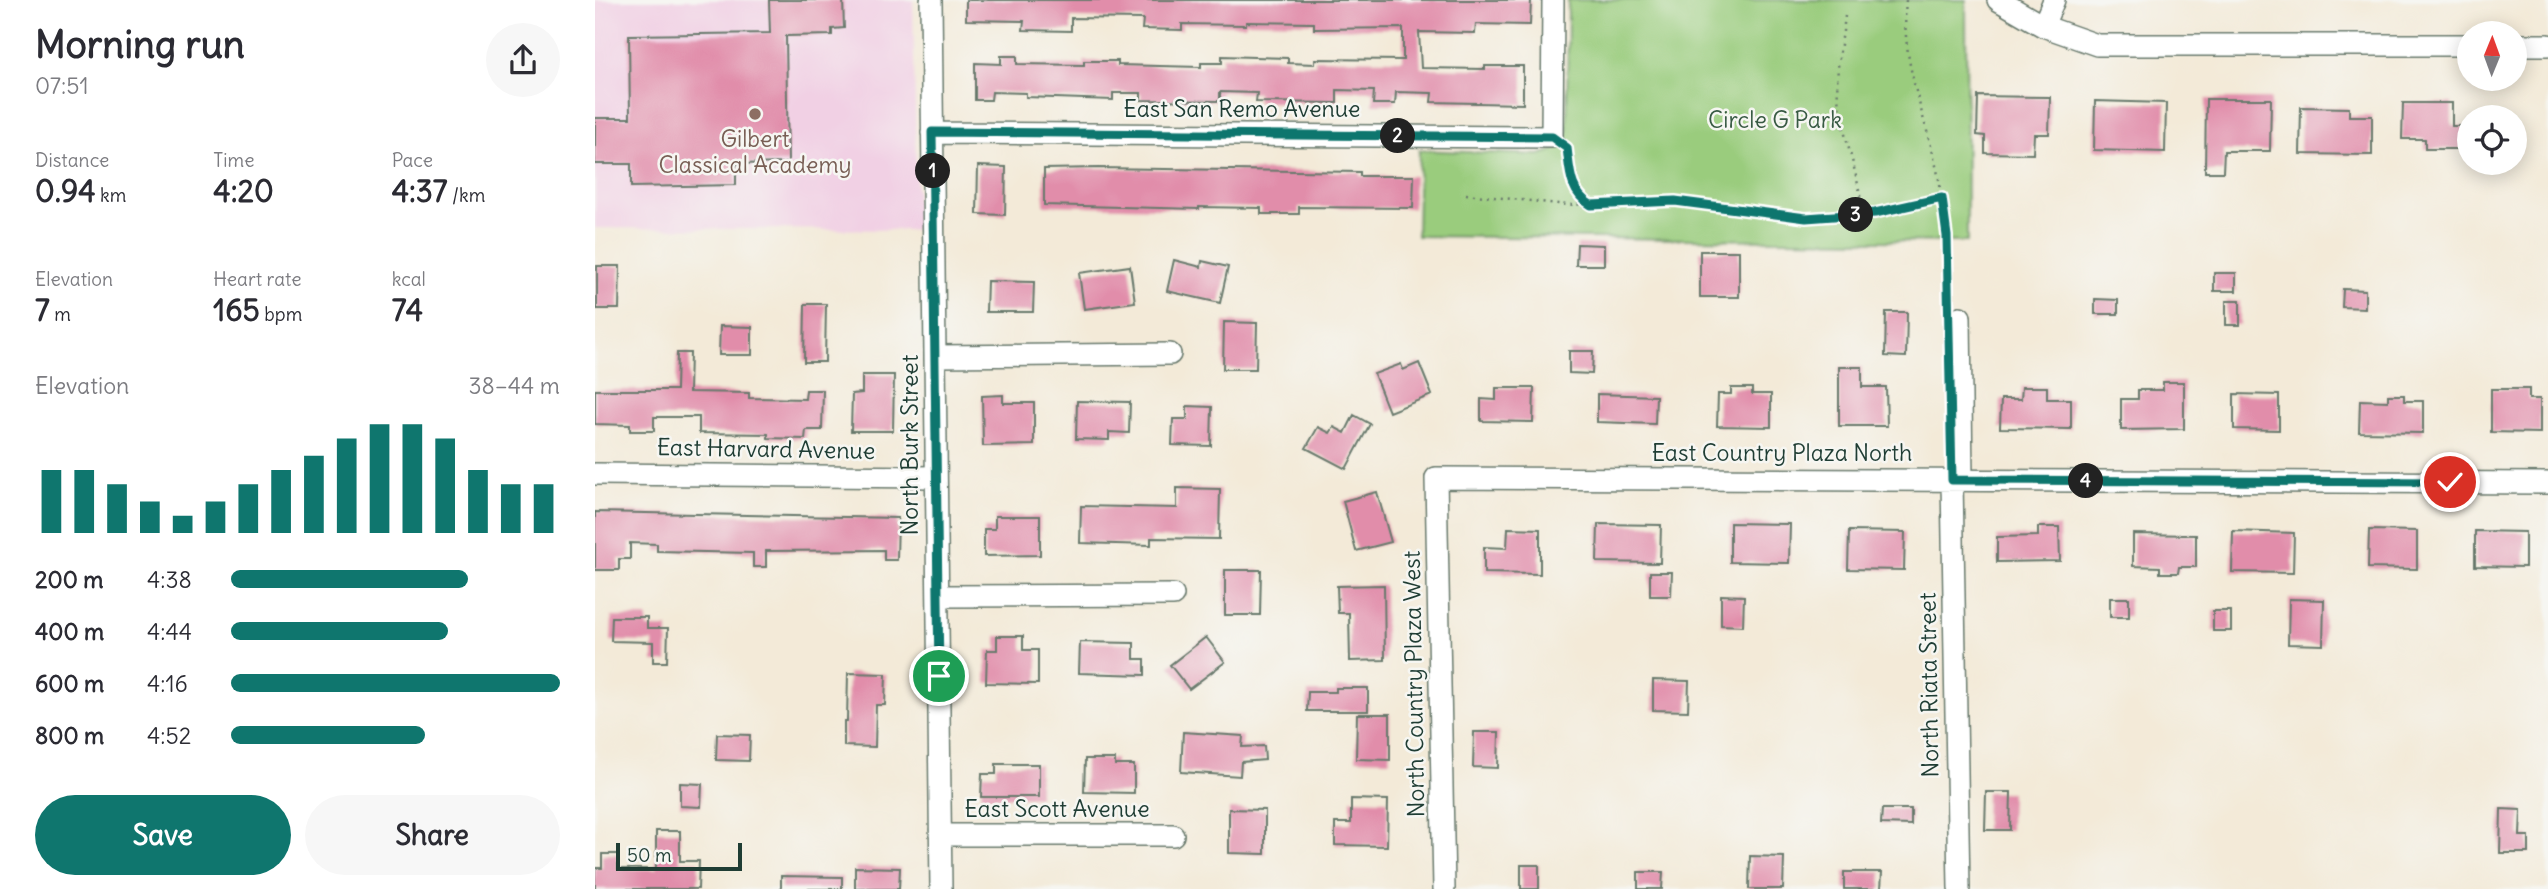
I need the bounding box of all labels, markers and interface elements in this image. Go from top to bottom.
text: Morning run [35,21,245,68]
north arrow [2457,21,2527,91]
map controls [2457,21,2527,175]
button: share [486,23,560,97]
text: 07:51 [35,71,89,100]
street label: East San Remo Avenue [1124,94,1360,123]
park label: Circle G Park [1708,105,1842,134]
button: locate [2457,105,2527,175]
marker: Gilbert Classical Academy [747,106,763,122]
pin: 2 [1381,118,1415,154]
text: 2 [1392,123,1403,147]
place label: Gilbert Classical Academy [658,124,852,179]
text: Distance [35,148,109,172]
text: Time [213,148,254,172]
text: Pace [392,148,433,172]
pin: 1 [915,154,951,188]
text: 1 [929,158,936,182]
text: 0.94 [35,172,96,210]
text: 4:20 [213,172,274,210]
text: 4:37 [392,172,448,210]
text: km [96,183,126,207]
text: /km [448,183,485,207]
pin: 3 [1839,198,1873,232]
text: 3 [1850,202,1861,226]
text: Elevation [35,267,113,291]
text: Heart rate [213,267,301,291]
text: kcal [392,267,426,291]
text: 7 [35,291,50,329]
text: 165 [213,291,260,329]
text: 74 [392,291,423,329]
text: m [50,302,71,326]
text: bpm [260,302,302,326]
street label: North Burk Street [895,354,924,535]
text: Elevation [35,371,129,400]
text: 38–44 m [468,371,560,400]
street label: East Harvard Avenue [657,432,875,465]
street label: East Country Plaza North [1652,438,1912,467]
pin [2420,452,2480,512]
pin: 4 [2069,463,2103,498]
icon: check [2431,463,2469,501]
text: 4 [2080,468,2091,492]
street label: North Country Plaza West [1397,550,1430,818]
text: 200 m [35,565,104,594]
text: 4:38 [147,565,192,594]
street label: North Riata Street [1912,592,1945,778]
text: 400 m [35,617,104,646]
text: 4:44 [147,617,192,646]
pin [909,646,969,706]
icon: arrive [920,657,958,695]
text: 600 m [35,669,104,698]
text: 4:16 [147,669,188,698]
text: 800 m [35,721,104,750]
text: 4:52 [147,721,191,750]
street label: East Scott Avenue [964,794,1150,823]
button: Save [35,795,291,875]
button: Share [305,795,560,875]
scale bar [616,840,742,872]
text: 50 m [627,843,672,867]

